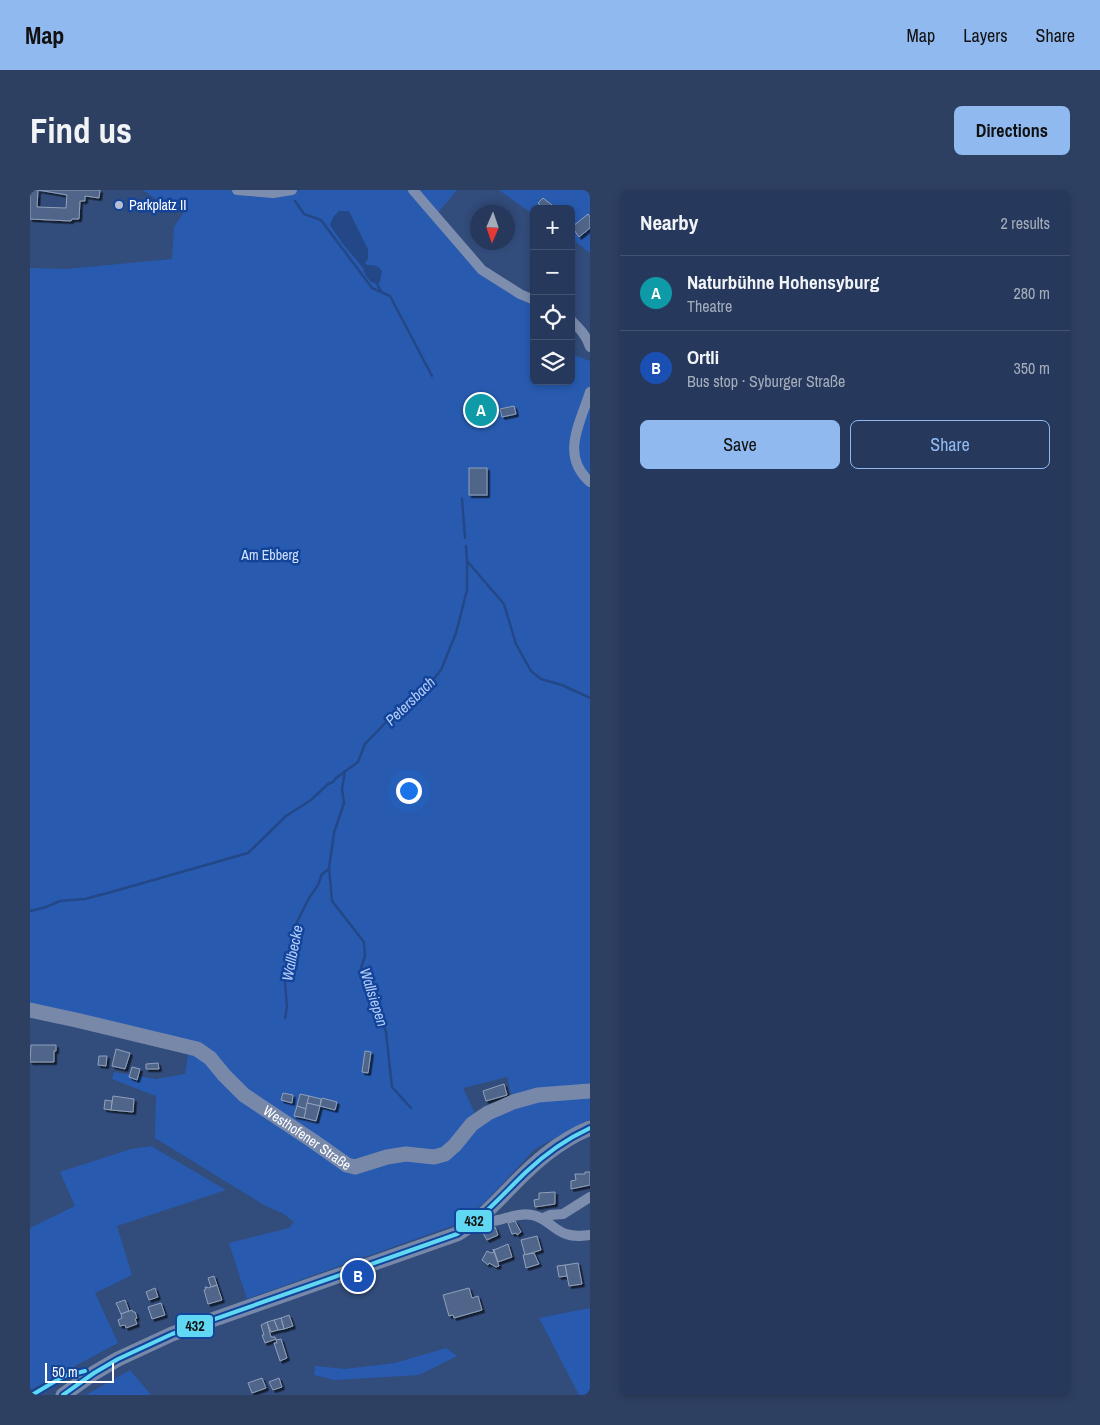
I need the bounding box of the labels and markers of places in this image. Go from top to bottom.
place label: Parkplatz II [129,196,186,214]
marker: Parkplatz II [113,199,125,211]
pin: A [465,391,497,429]
pin: B [342,1257,374,1295]

